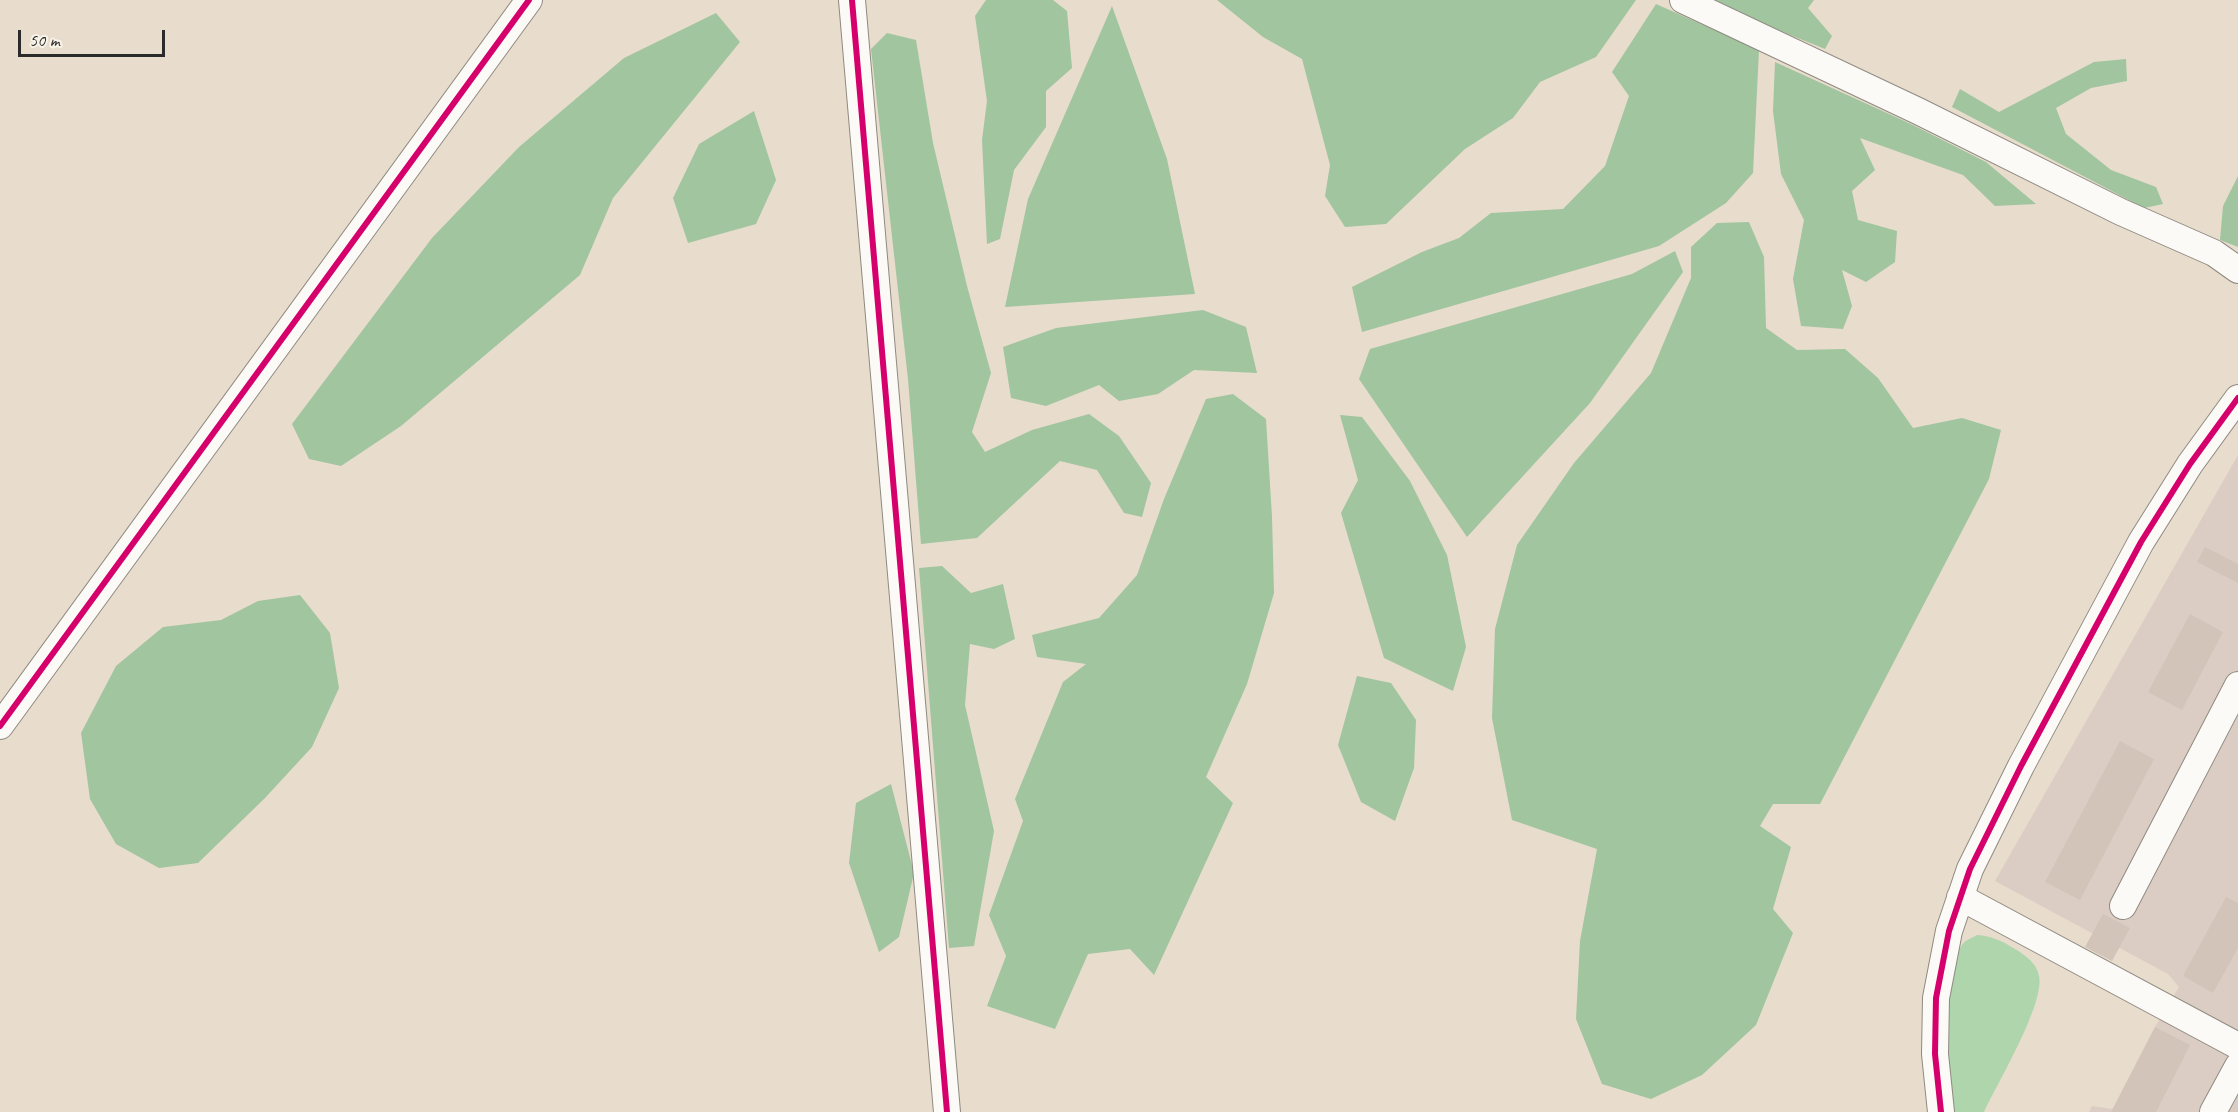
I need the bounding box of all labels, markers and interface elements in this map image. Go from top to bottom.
scale bar [21,18,168,56]
text: 50 m [29,29,60,51]

